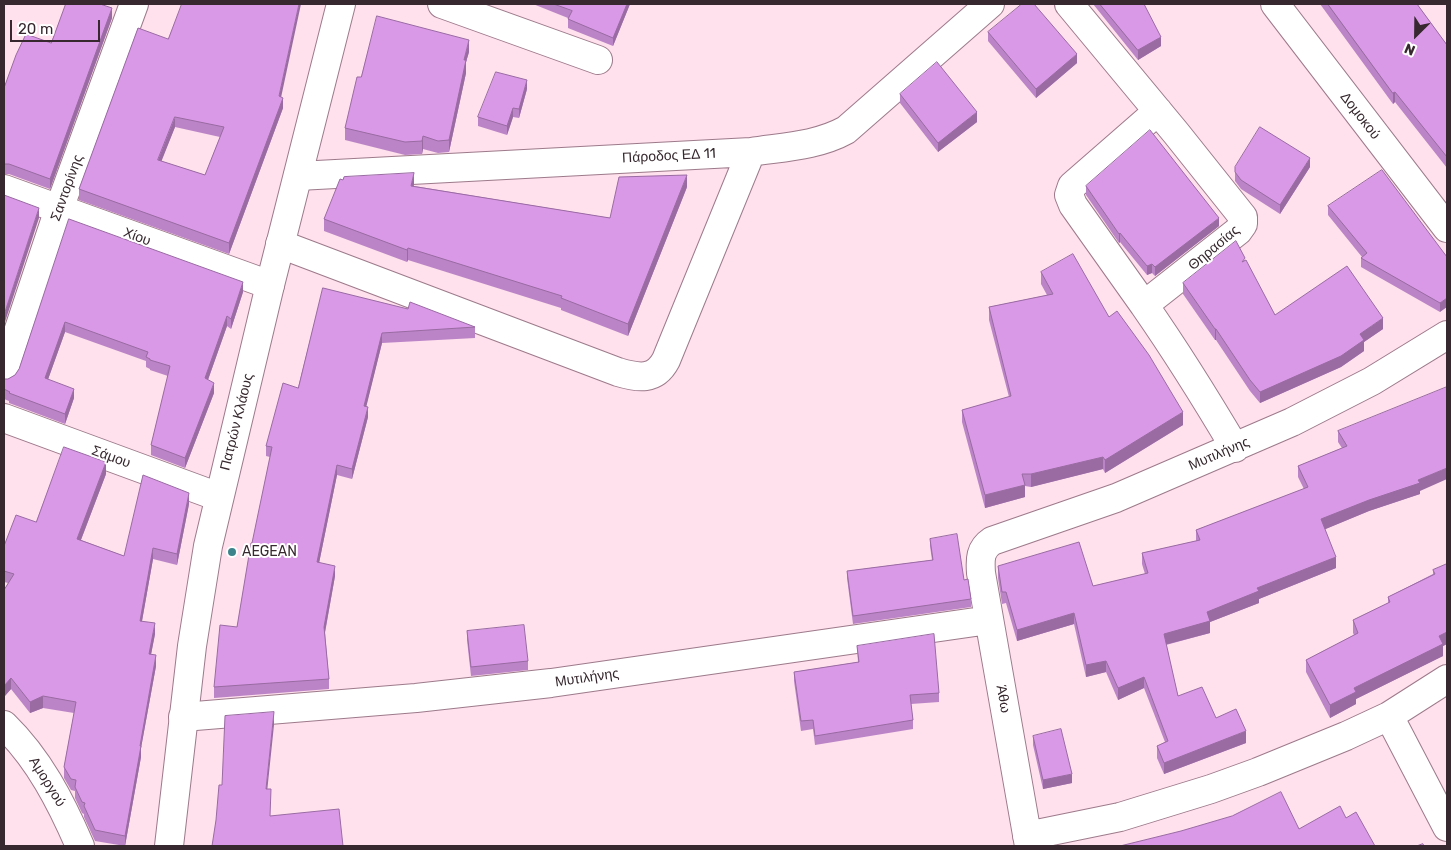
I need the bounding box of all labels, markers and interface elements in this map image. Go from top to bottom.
scale bar [12,10,102,42]
north arrow [1391,10,1441,60]
text: 20 m [18,20,53,38]
text: N [1402,39,1418,59]
street label: Δομοκού [1336,89,1384,143]
street label: Πάροδος ΕΔ 11 [622,145,716,167]
street label: Σαντορίνης [47,152,87,224]
street label: Θηρασίας [1185,222,1243,274]
street label: Χίου [121,224,153,250]
street label: Πατρών Κλάους [217,372,257,472]
street label: Μυτιλήνης [1186,434,1252,474]
street label: Σάμου [89,442,133,472]
place label: AEGEAN [242,544,297,560]
marker: AEGEAN [226,546,238,558]
street label: Μυτιλήνης [554,665,620,691]
street label: Άθω [992,684,1014,714]
street label: Αμοργού [25,754,69,810]

